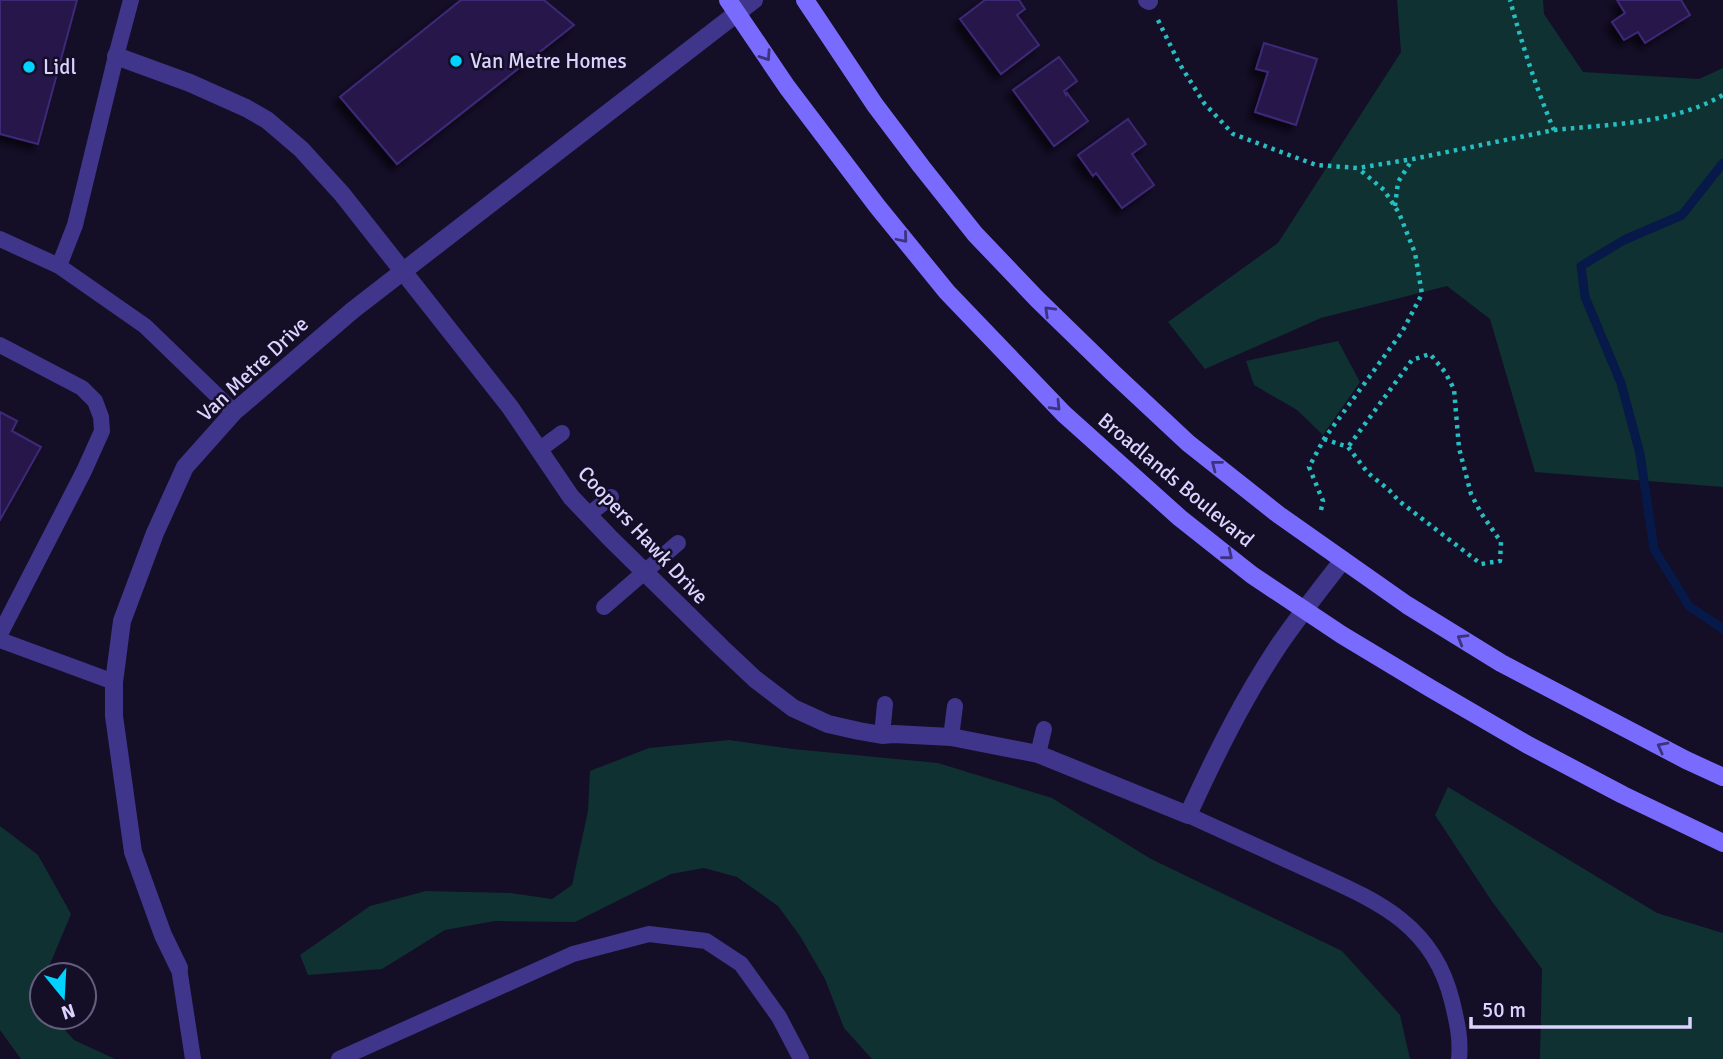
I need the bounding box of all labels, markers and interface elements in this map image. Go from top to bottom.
place label: Van Metre Homes [470,48,627,74]
one-way arrow [758,49,771,62]
marker: Van Metre Homes [448,53,464,69]
place label: Lidl [43,54,77,80]
marker: Lidl [21,59,37,75]
one-way arrow [895,230,907,243]
one-way arrow [1044,306,1057,319]
street label: Van Metre Drive [192,311,314,427]
one-way arrow [1048,398,1061,411]
street label: Broadlands Boulevard [1093,407,1259,553]
one-way arrow [1212,460,1224,473]
street label: Coopers Hawk Drive [572,461,714,609]
one-way arrow [1220,547,1232,560]
one-way arrow [1456,634,1469,647]
one-way arrow [1656,742,1669,755]
north arrow [28,961,98,1031]
scale bar [1471,986,1690,1030]
text: 50 m [1482,997,1526,1023]
text: N [58,998,78,1025]

